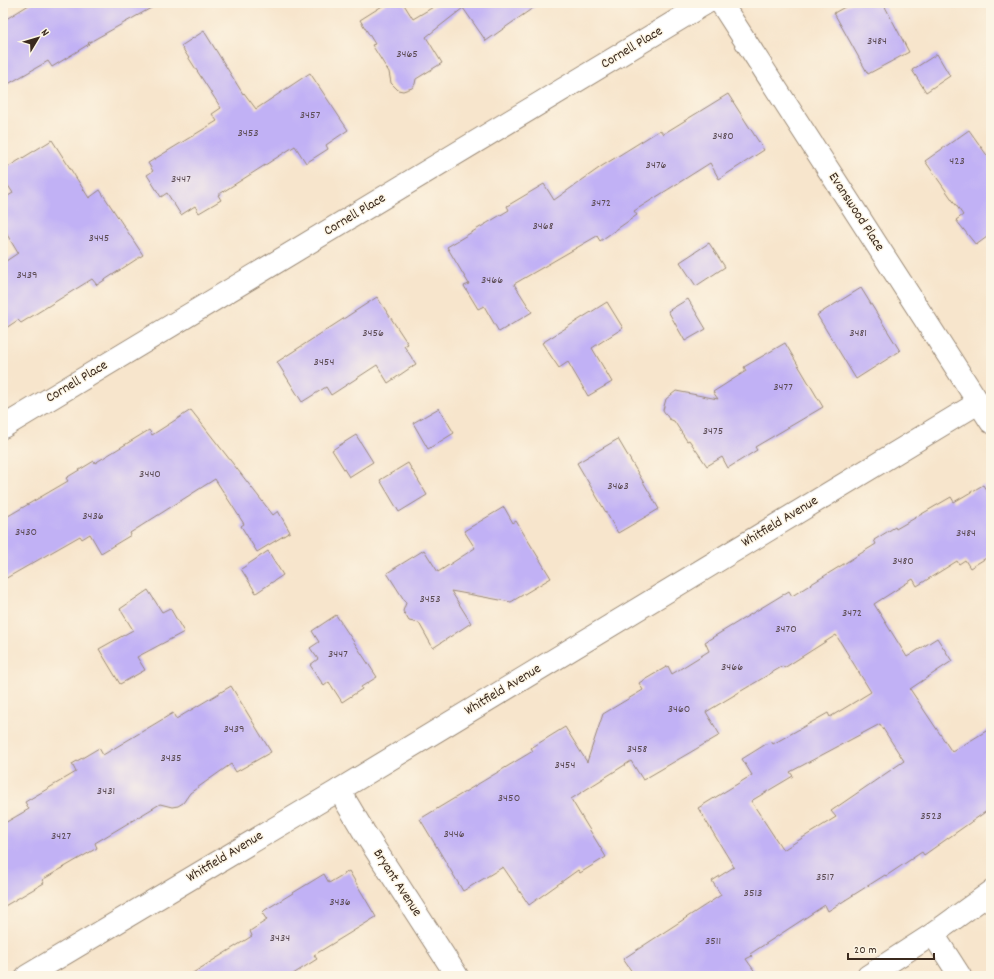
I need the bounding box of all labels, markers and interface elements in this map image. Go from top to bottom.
north arrow [18,18,58,58]
street label: Cornell Place [597,22,667,74]
text: N [36,26,53,41]
house number: 3484 [867,33,887,50]
house number: 3465 [396,46,418,63]
house number: 3457 [300,107,321,124]
house number: 3453 [237,125,259,142]
house number: 3480 [712,128,734,145]
house number: 423 [949,153,965,170]
house number: 3476 [646,157,667,174]
street label: Evanswood Place [823,169,889,255]
house number: 3447 [171,171,191,188]
street label: Cornell Place [320,189,390,241]
house number: 3472 [591,195,611,212]
house number: 3468 [532,218,554,235]
house number: 3445 [89,230,109,247]
house number: 3439 [16,267,38,284]
house number: 3466 [481,272,503,289]
house number: 3456 [362,325,384,342]
house number: 3481 [849,325,867,342]
house number: 3454 [314,354,334,371]
street label: Cornell Place [42,356,112,408]
house number: 3477 [773,379,793,396]
house number: 3475 [703,423,723,440]
house number: 3440 [139,466,161,483]
house number: 3463 [607,478,629,495]
street label: Whitfield Avenue [738,491,822,553]
house number: 3436 [82,508,104,525]
house number: 3430 [15,524,37,541]
house number: 3484 [956,525,976,542]
house number: 3480 [892,553,914,570]
house number: 3453 [419,591,441,608]
house number: 3472 [842,605,862,622]
house number: 3470 [775,621,797,638]
house number: 3447 [328,646,348,663]
street label: Whitfield Avenue [461,659,545,721]
house number: 3466 [721,659,743,676]
house number: 3460 [668,701,690,718]
house number: 3439 [223,721,245,738]
house number: 3458 [627,741,648,758]
house number: 3435 [160,750,182,767]
house number: 3454 [555,757,575,774]
house number: 3431 [97,783,115,800]
house number: 3450 [498,790,520,807]
house number: 3523 [920,808,942,825]
street label: Whitfield Avenue [183,826,267,888]
house number: 3446 [443,826,465,843]
house number: 3427 [51,828,71,845]
street label: Bryant Avenue [368,845,426,921]
house number: 3517 [816,869,834,886]
house number: 3513 [744,885,762,902]
house number: 3436 [329,894,351,911]
house number: 3434 [270,930,290,947]
house number: 3511 [705,933,721,950]
scale bar [848,935,934,961]
text: 20 m [854,942,877,959]

